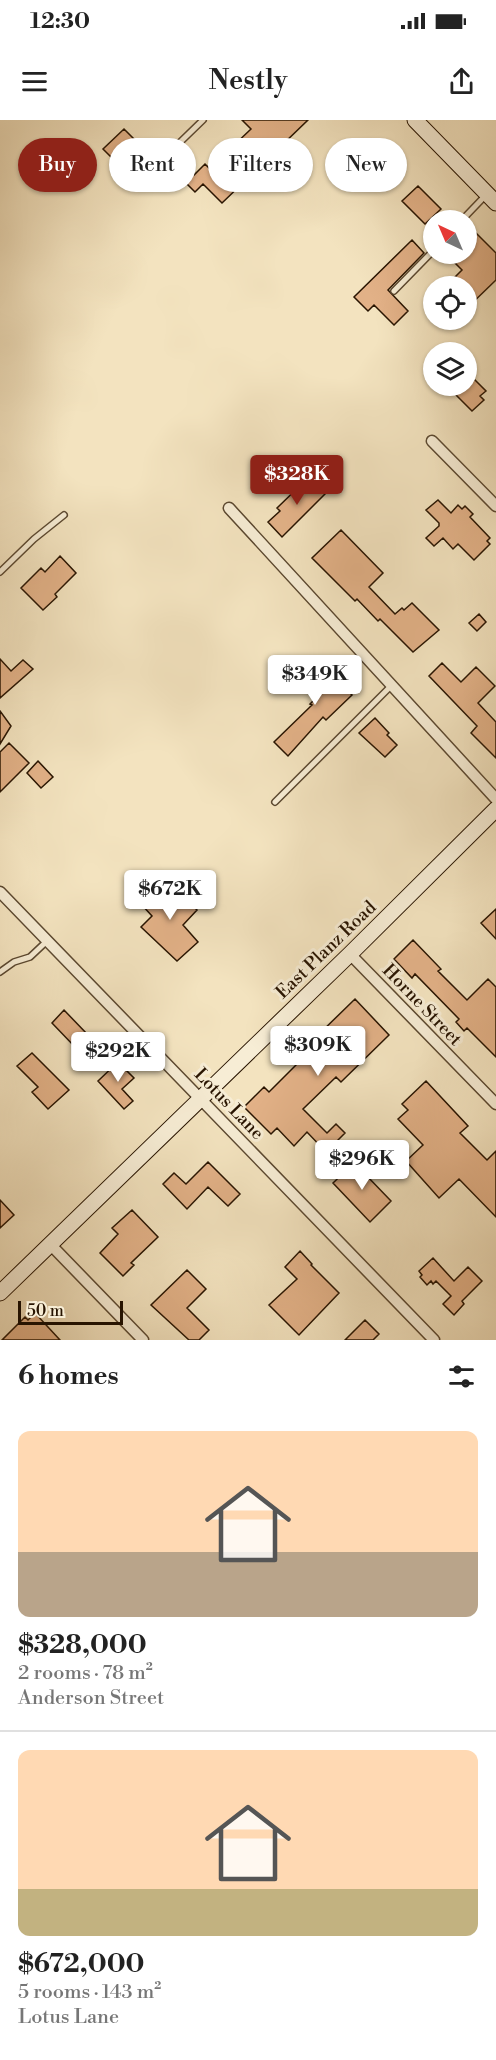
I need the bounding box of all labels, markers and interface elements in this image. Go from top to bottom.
text: 12:30 [30,8,90,35]
text: Nestly [209,64,287,98]
icon: menu [18,65,51,98]
icon: share [445,65,478,98]
chip: Buy [18,138,97,192]
chip: Rent [109,138,196,192]
chip: Filters [208,138,313,192]
chip: New [325,138,407,192]
north arrow [423,210,477,264]
map controls [423,210,477,396]
button: locate [423,276,477,330]
button: layers [423,342,477,396]
pin: $328K [255,455,339,506]
text: $328K [264,462,330,487]
pin: $349K [273,655,357,706]
text: $349K [282,662,348,687]
pin: $672K [128,870,212,921]
text: $672K [138,877,202,902]
street label: East Planz Road [271,896,382,1004]
street label: Horne Street [377,959,467,1051]
pin: $309K [276,1026,360,1077]
pin: $292K [76,1032,160,1083]
text: $309K [284,1033,352,1058]
text: $292K [85,1039,151,1064]
street label: Lotus Lane [189,1063,269,1145]
pin: $296K [320,1140,404,1191]
text: $296K [329,1147,395,1172]
scale bar [18,1298,123,1326]
text: 50 m [27,1301,64,1321]
text: 6 homes [18,1360,119,1392]
icon: filters [445,1360,478,1393]
icon: home [194,1470,302,1578]
text: $328,000 [18,1629,147,1661]
text: 2 rooms · 78 m² [18,1661,153,1686]
text: Anderson Street [18,1686,164,1711]
icon: home [194,1789,302,1897]
text: $672,000 [18,1948,144,1980]
text: 5 rooms · 143 m² [18,1980,161,2005]
text: Lotus Lane [18,2005,119,2030]

